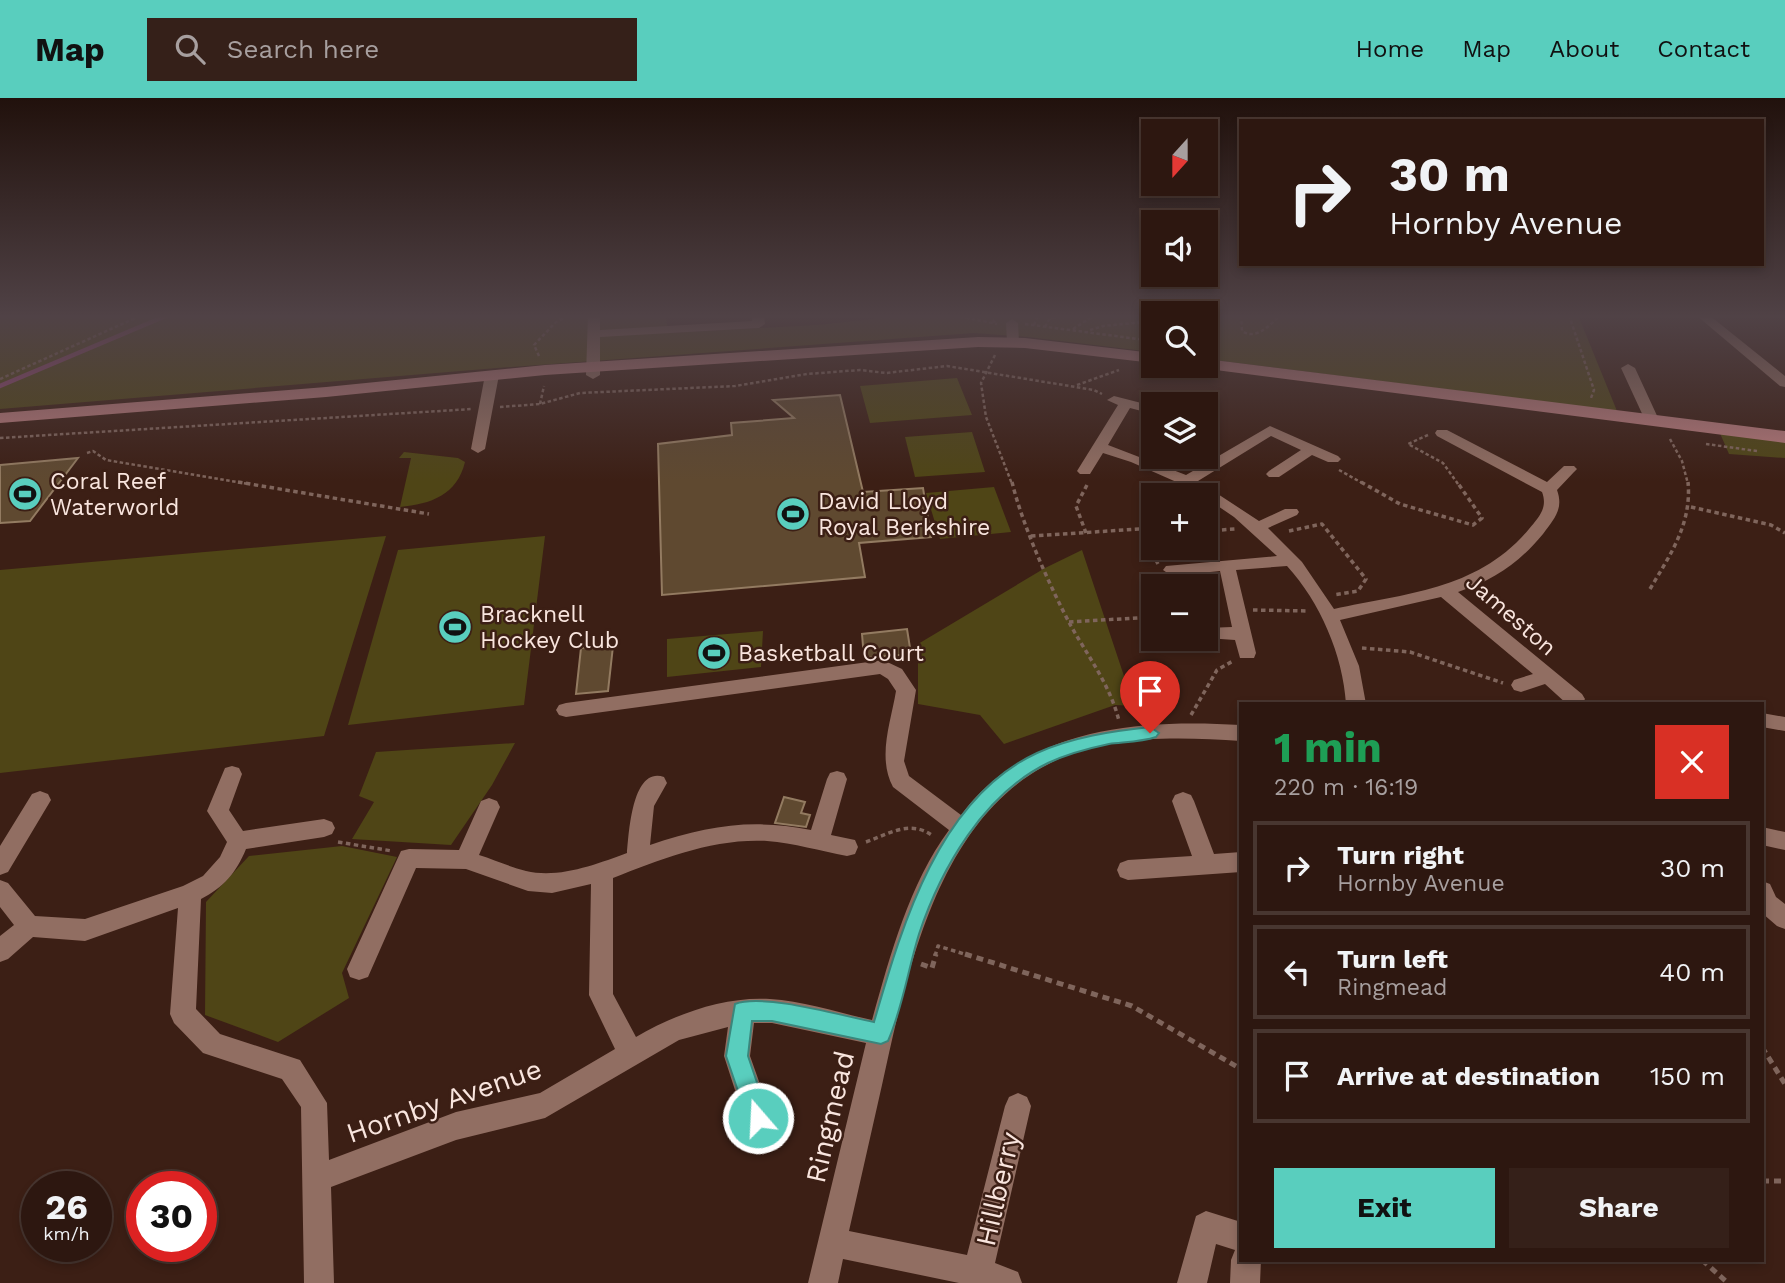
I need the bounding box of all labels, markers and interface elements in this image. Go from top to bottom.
search box [147,18,637,81]
text: Map [35,30,105,69]
icon: search [171,30,209,68]
text: Search here [227,34,379,64]
text: Home [1356,35,1424,63]
text: Map [1462,35,1511,63]
text: About [1549,35,1619,63]
text: Contact [1657,35,1750,63]
north arrow [1141,119,1218,196]
map controls [1141,119,1218,651]
text: 30 m [1389,145,1510,203]
icon: right [1274,147,1365,238]
text: Hornby Avenue [1389,204,1622,242]
button: sound [1141,210,1218,287]
button: search [1141,301,1218,378]
button: layers [1141,392,1218,469]
place label: Coral Reef Waterworld [50,468,180,521]
sports icon: Coral Reef Waterworld [6,475,44,513]
button: + [1141,483,1218,560]
place label: David Lloyd Royal Berkshire [818,488,990,541]
sports icon: David Lloyd Royal Berkshire [774,495,812,533]
street label: Jameston [1460,569,1562,661]
button: − [1141,574,1218,651]
place label: Bracknell Hockey Club [480,601,619,654]
sports icon: Bracknell Hockey Club [436,608,474,646]
sports icon: Basketball Court [695,634,733,672]
place label: Basketball Court [738,640,924,667]
pin [1120,661,1180,733]
icon: arrive [1131,672,1169,710]
text: 1 min [1274,723,1382,772]
button: close [1655,725,1729,799]
text: 220 m · 16:19 [1274,774,1418,801]
text: Turn right [1337,840,1464,870]
icon: right [1278,849,1316,887]
text: 30 m [1660,853,1725,883]
text: Hornby Avenue [1337,870,1505,897]
text: Turn left [1337,944,1448,974]
icon: left [1278,953,1316,991]
text: 40 m [1659,957,1725,987]
text: Ringmead [1337,974,1447,1001]
street label: Ringmead [799,1048,861,1186]
street label: Hornby Avenue [342,1052,546,1150]
icon: arrive [1278,1057,1316,1095]
text: Arrive at destination [1337,1061,1600,1091]
text: 150 m [1650,1061,1725,1091]
position arrow [721,1081,795,1155]
street label: Hillberry [969,1128,1027,1249]
button: Exit [1274,1168,1495,1248]
button: Share [1509,1168,1729,1248]
speed limit sign: 30 [126,1171,217,1262]
text: 26 [45,1186,88,1228]
text: km/h [43,1223,90,1244]

